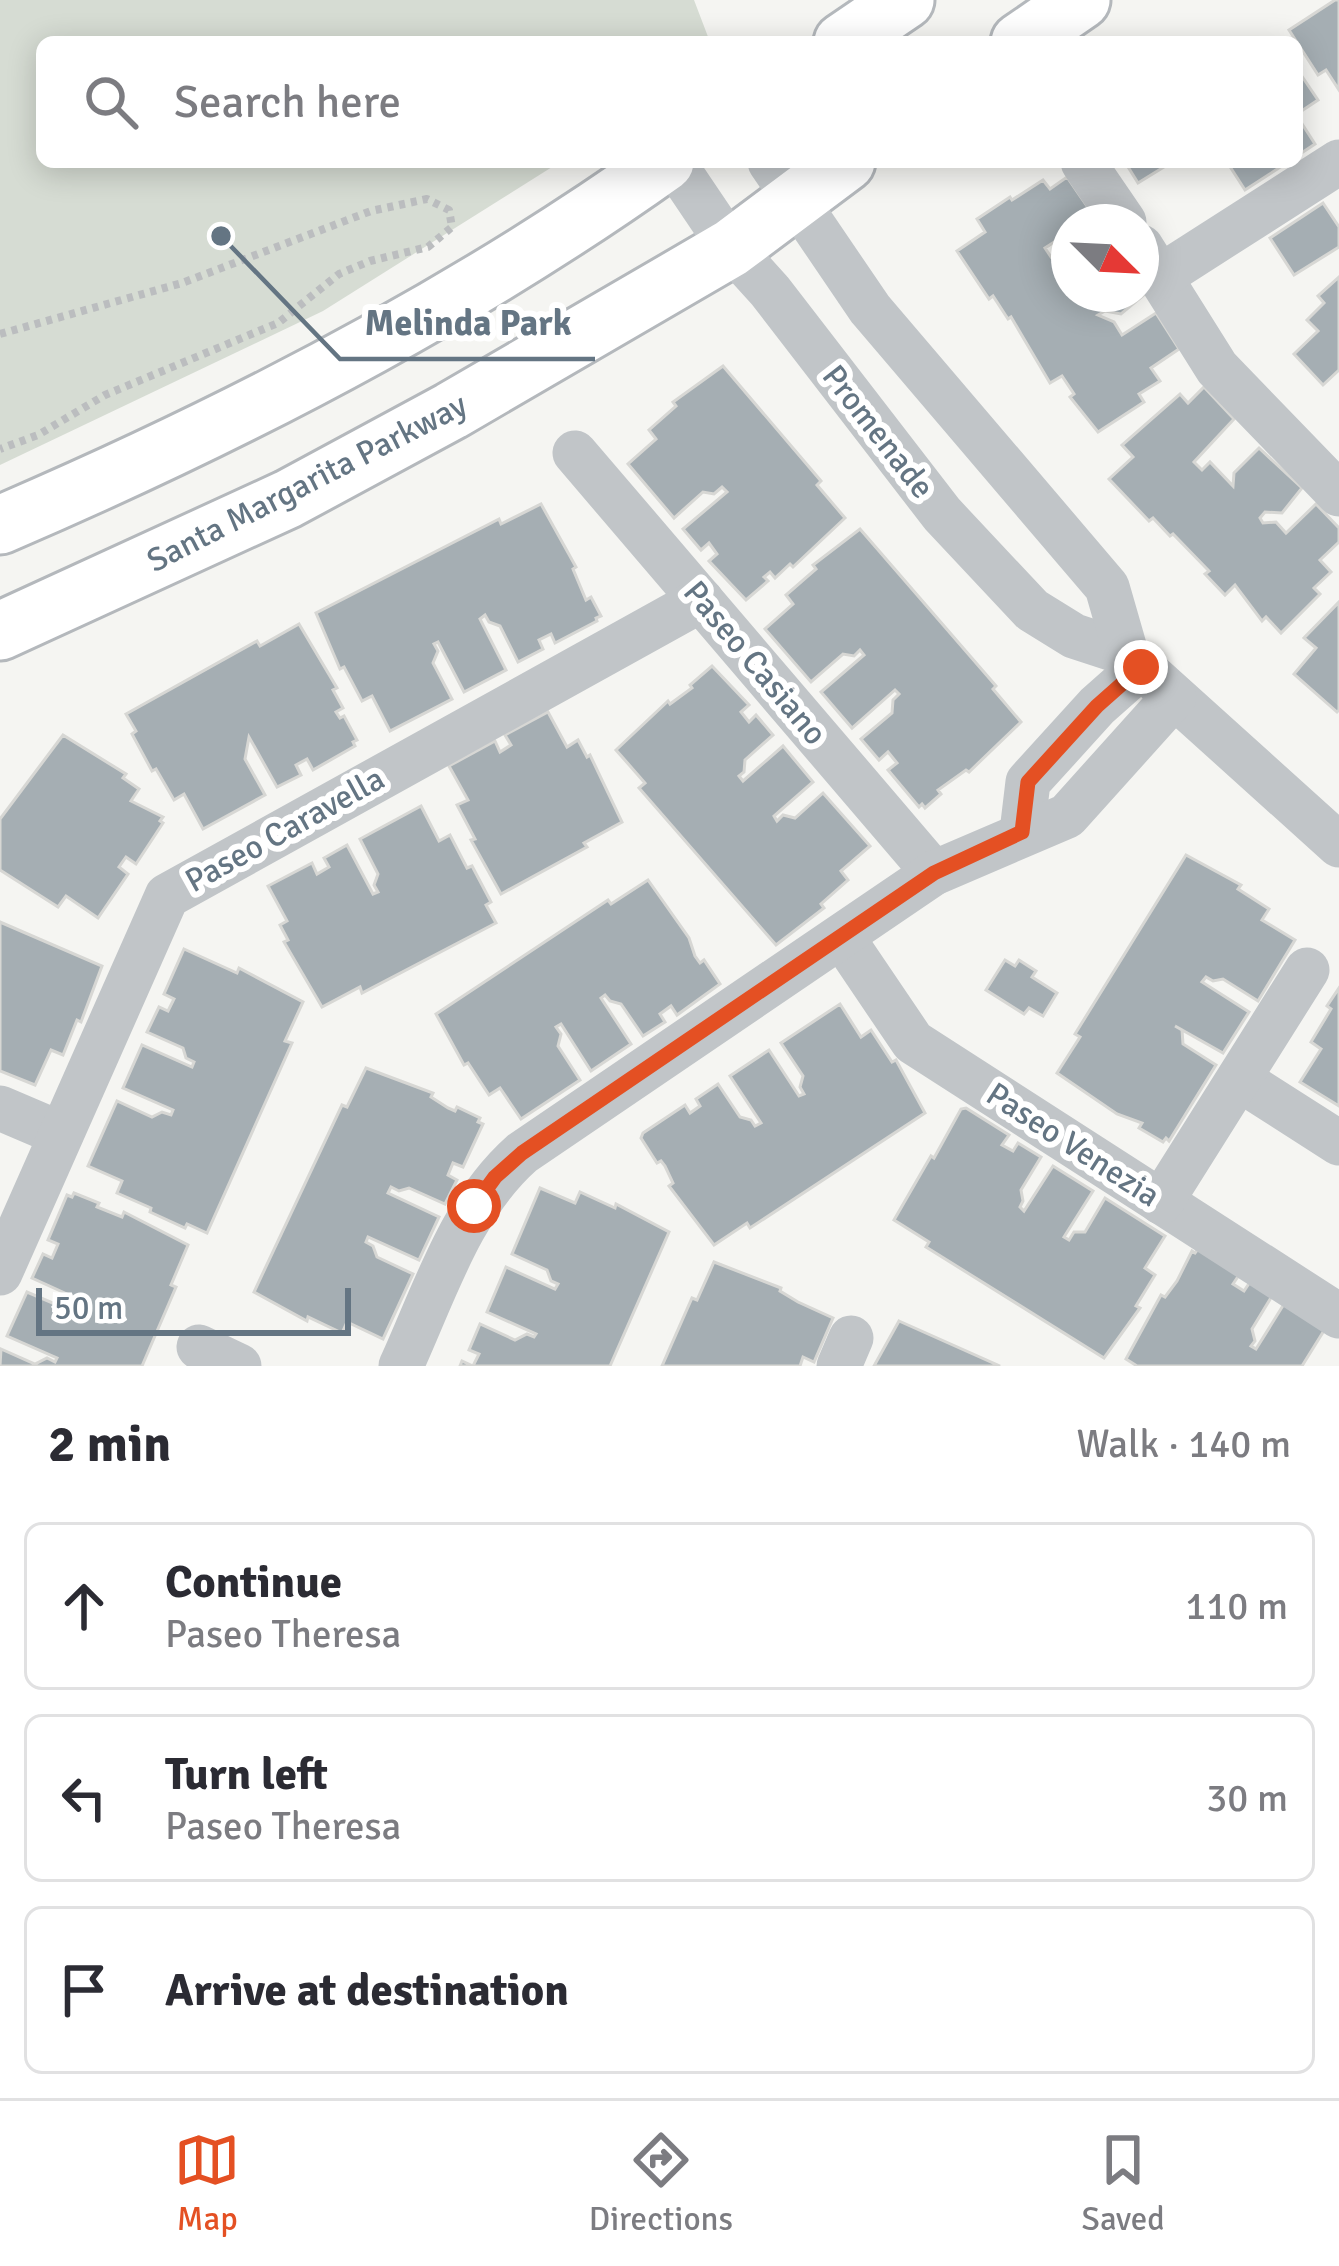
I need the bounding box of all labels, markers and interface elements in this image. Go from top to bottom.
search box [36,36,1303,168]
icon: search [78,69,144,135]
text: Search here [174,75,401,130]
north arrow [1051,204,1159,312]
callout: Melinda Park [340,287,595,359]
text: Melinda Park [365,301,572,346]
street label: Promenade [813,357,943,507]
street label: Santa Margarita Parkway [140,384,474,582]
street label: Paseo Casiano [674,573,836,753]
route end [1114,640,1168,694]
street label: Paseo Caravella [178,758,392,902]
street label: Paseo Venezia [978,1074,1168,1216]
route start [447,1179,501,1233]
scale bar [36,1282,351,1335]
text: 50 m [54,1288,123,1329]
text: 2 min [48,1413,171,1476]
text: Walk · 140 m [1077,1420,1291,1468]
text: Continue [165,1555,342,1610]
icon: ahead [51,1573,117,1639]
text: 110 m [1185,1582,1288,1630]
text: Paseo Theresa [165,1610,401,1658]
text: Turn left [165,1747,328,1802]
icon: left [51,1765,117,1831]
text: 30 m [1206,1774,1288,1822]
text: Paseo Theresa [165,1802,401,1850]
icon: arrive [51,1957,117,2023]
text: Arrive at destination [165,1963,569,2018]
tab: Map [174,2127,240,2240]
tab: Directions [589,2127,733,2240]
tab: Saved [1082,2127,1165,2240]

